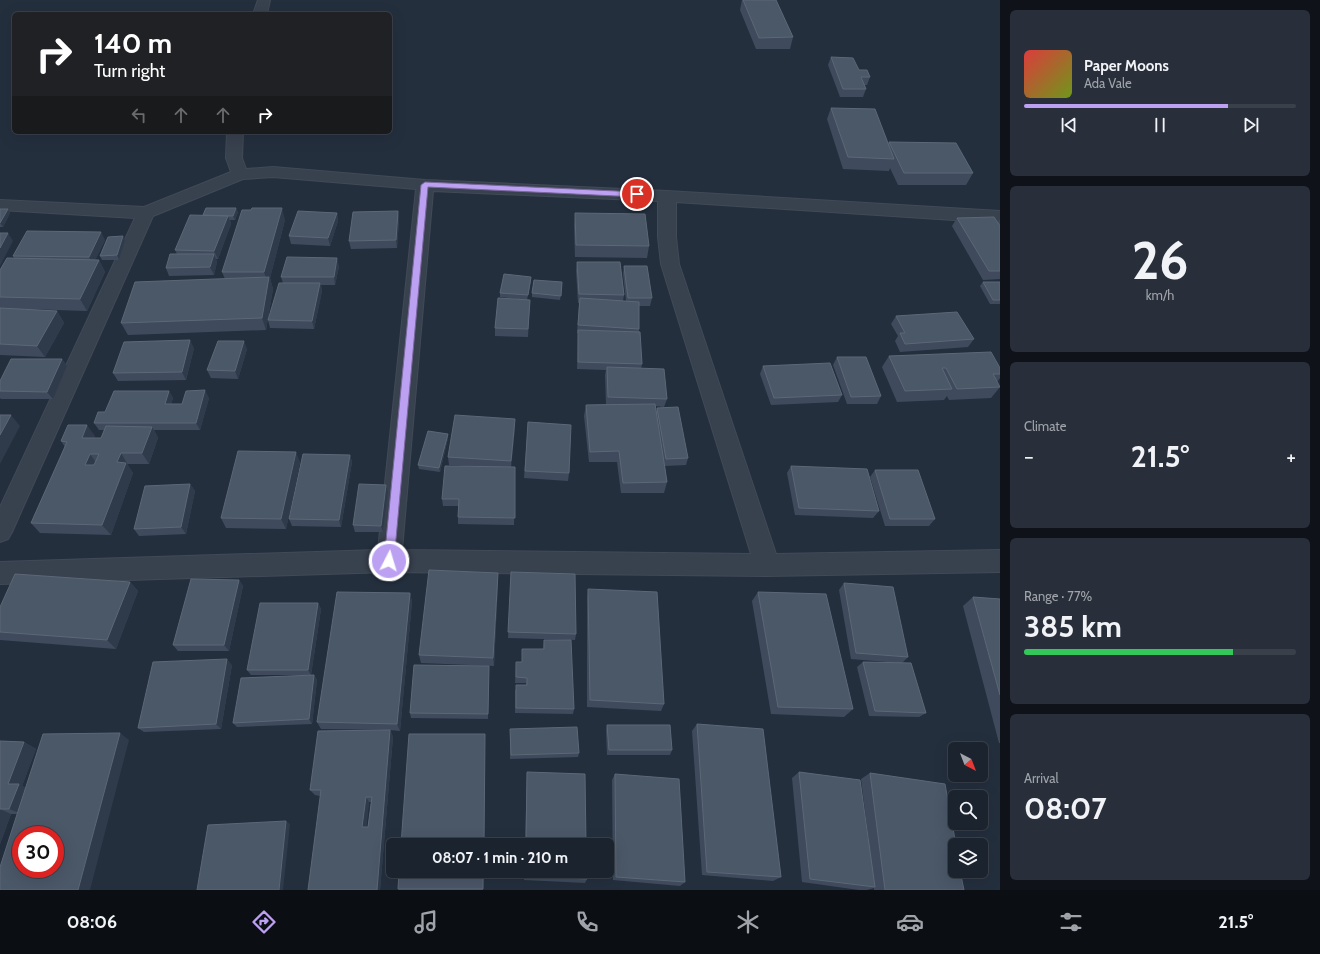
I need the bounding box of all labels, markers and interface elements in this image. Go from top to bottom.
text: 140 m [94,26,172,60]
icon: right [28,28,80,80]
text: Paper Moons [1084,57,1169,75]
text: Turn right [94,60,165,82]
text: Ada Vale [1084,75,1132,91]
icon: left [128,104,150,126]
icon: ahead [170,104,192,126]
icon: ahead [212,104,234,126]
icon: right [254,104,276,126]
icon: previous [1058,114,1080,136]
icon: pause [1149,114,1171,136]
icon: next [1240,114,1262,136]
pin [620,177,654,211]
icon: arrive [626,183,648,205]
text: 26 [1132,229,1188,292]
text: km/h [1146,287,1174,303]
text: Climate [1024,418,1066,434]
text: 21.5° [1131,438,1189,475]
text: − [1024,443,1034,470]
text: + [1286,443,1296,470]
position arrow [368,540,410,582]
text: Range · 77% [1024,588,1092,604]
text: 385 km [1024,608,1122,645]
north arrow [948,742,988,782]
map controls [948,742,988,878]
text: Arrival [1024,770,1059,786]
button: search [948,790,988,830]
text: 08:07 [1024,790,1106,827]
speed limit sign: 30 [12,826,64,878]
button: layers [948,838,988,878]
text: 08:07 · 1 min · 210 m [432,849,568,867]
icon: directions [250,908,278,936]
icon: music [412,908,440,936]
icon: phone [573,908,601,936]
icon: climate [734,908,762,936]
icon: car [896,908,924,936]
icon: filters [1057,908,1085,936]
text: 08:06 [67,911,117,933]
text: 21.5° [1218,911,1253,933]

